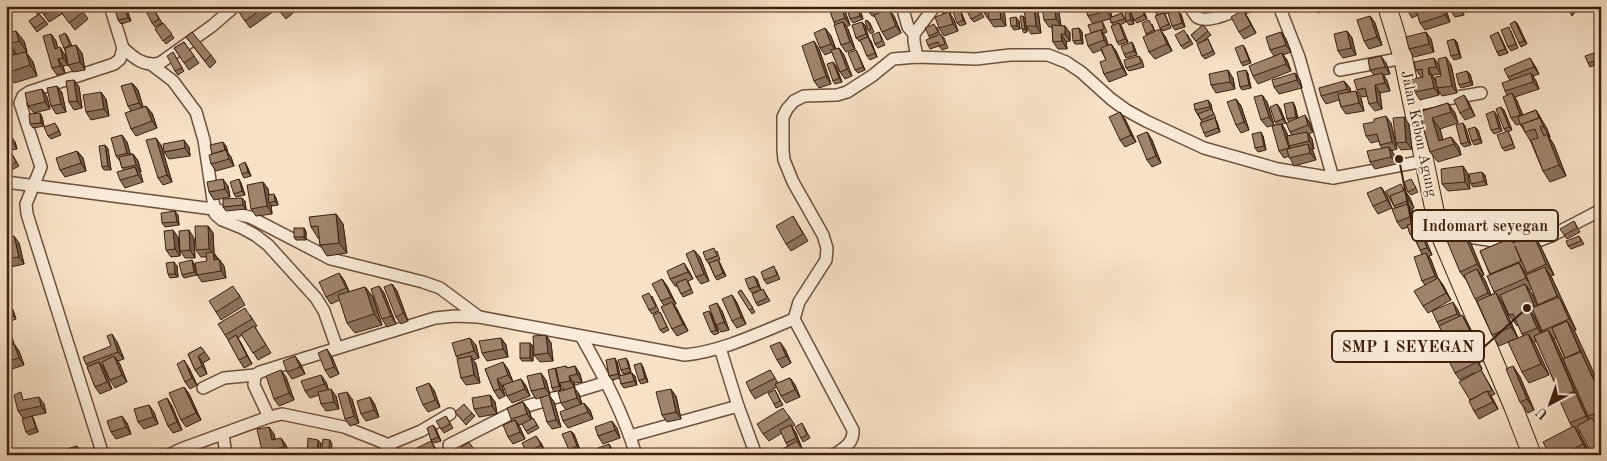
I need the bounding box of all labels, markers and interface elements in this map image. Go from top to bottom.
street label: Jalan Kebon Agung [1397,69,1439,199]
callout: Indomart seyegan [1412,210,1558,241]
text: Indomart seyegan [1422,219,1548,235]
callout: SMP 1 SEYEGAN [1332,331,1484,362]
text: SMP 1 SEYEGAN [1342,340,1475,356]
north arrow [1524,378,1574,428]
text: U [1533,404,1551,422]

